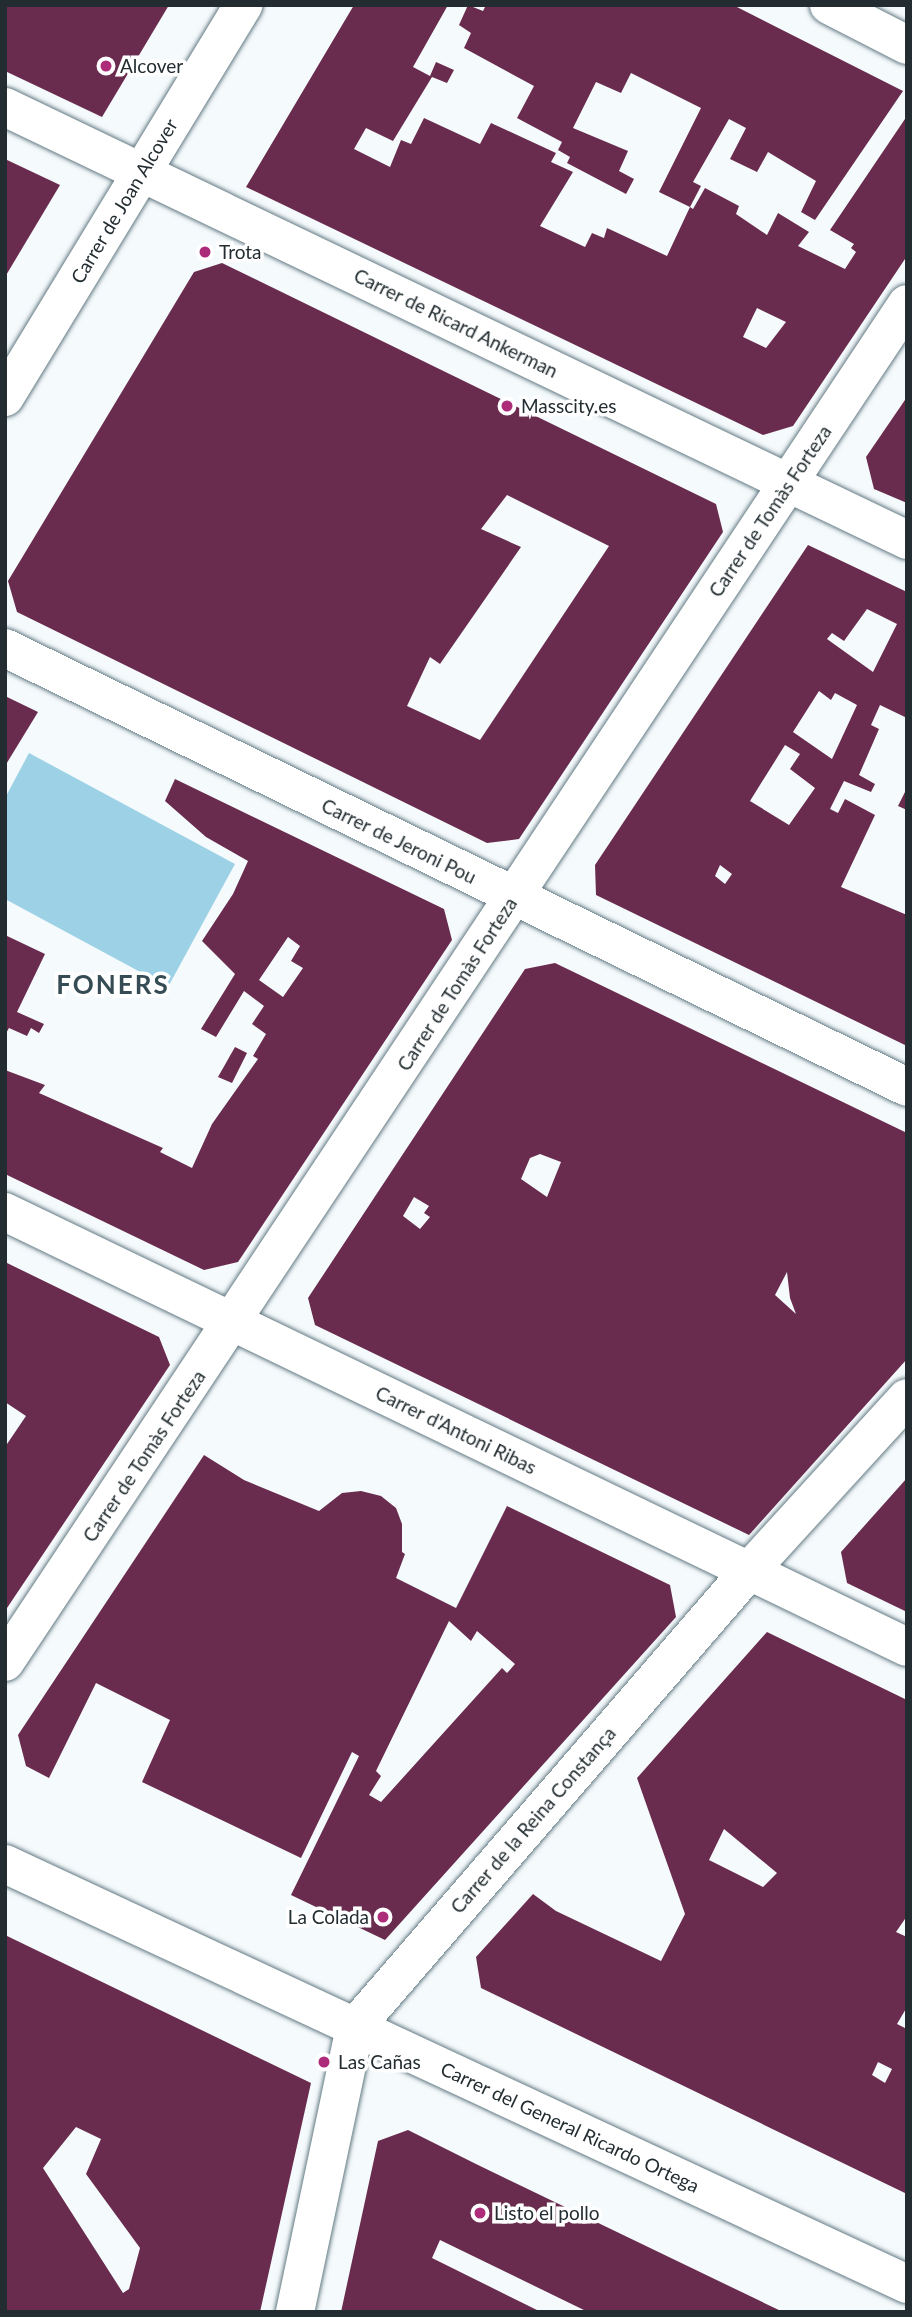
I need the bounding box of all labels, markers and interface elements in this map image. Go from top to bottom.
place label: Alcover [120,55,183,77]
marker: Alcover [98,58,114,74]
street label: Carrer de Joan Alcover [65,114,183,288]
place label: Trota [219,241,262,263]
marker: Trota [197,244,213,260]
street label: Carrer de Ricard Ankerman [350,263,562,383]
place label: Masscity.es [521,395,617,417]
marker: Masscity.es [499,398,515,414]
street label: Carrer de Tomàs Forteza [704,420,836,602]
street label: Carrer de Jeroni Pou [317,793,481,889]
street label: Carrer de Tomàs Forteza [392,893,522,1075]
district label: FONERS [57,969,169,1001]
street label: Carrer de Tomàs Forteza [78,1365,210,1547]
street label: Carrer d'Antoni Ribas [372,1381,540,1479]
street label: Carrer de la Reina Constança [446,1722,620,1918]
place label: La Colada [288,1906,369,1928]
marker: La Colada [375,1909,391,1925]
place label: Las Cañas [338,2051,421,2073]
marker: Las Cañas [316,2054,332,2070]
street label: Carrer del General Ricardo Ortega [437,2057,703,2197]
place label: Listo el pollo [494,2202,599,2224]
marker: Listo el pollo [472,2205,488,2221]

